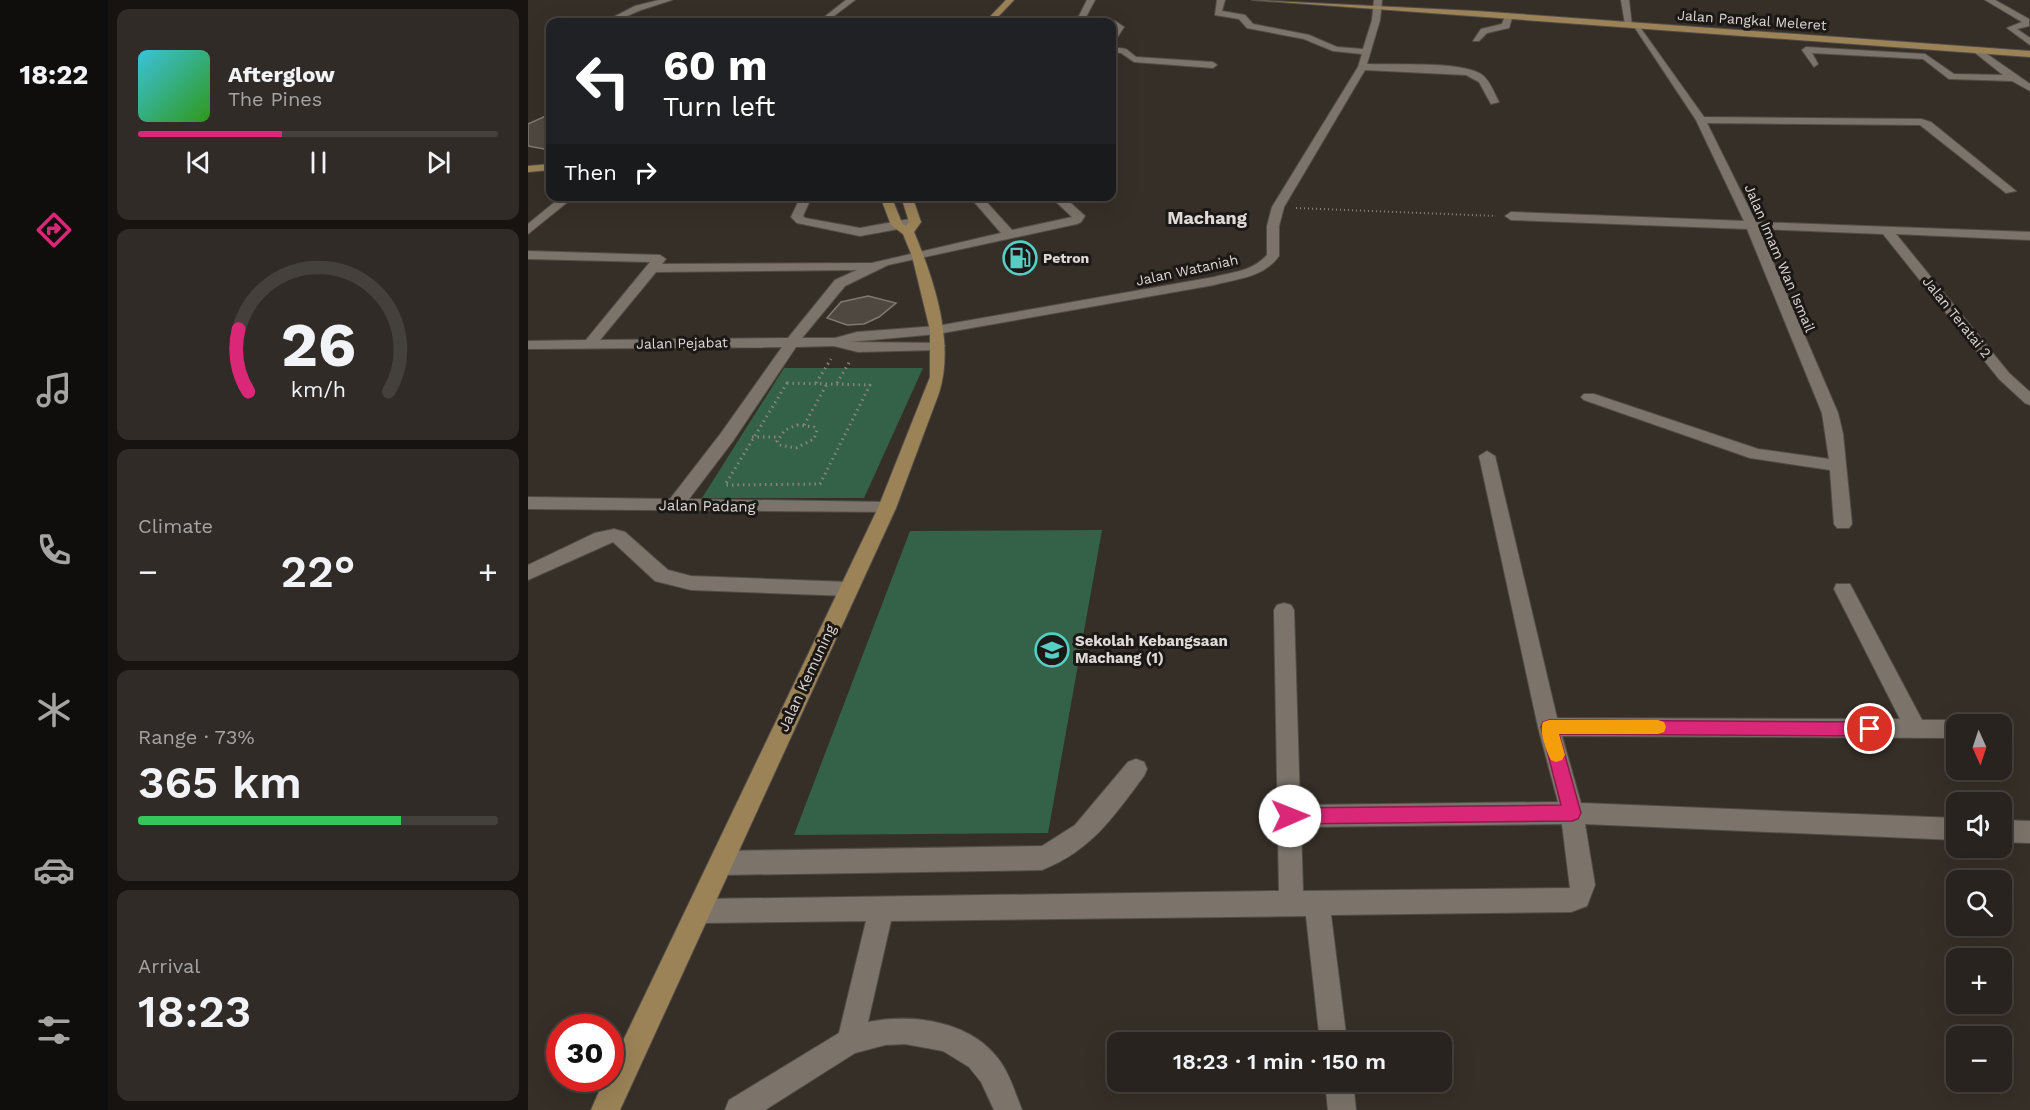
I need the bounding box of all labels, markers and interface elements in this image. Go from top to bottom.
street label: Jalan Pangkal Meleret [1677,7,1827,33]
text: 60 m [663,41,767,90]
icon: left [564,42,642,120]
text: 18:22 [20,59,88,91]
text: Afterglow [228,62,335,87]
text: The Pines [228,87,322,111]
text: Turn left [663,91,775,123]
icon: previous [182,146,215,179]
icon: pause [302,146,335,179]
icon: next [422,146,455,179]
icon: right [629,156,662,189]
text: Then [564,160,617,185]
street label: Jalan Imam Wan Ismail [1742,182,1819,335]
district label: Machang [1167,207,1248,228]
icon: directions [33,209,75,251]
fuel station icon: Petron [1002,240,1038,276]
place label: Petron [1043,250,1089,266]
street label: Jalan Wataniah [1134,251,1240,289]
street label: Jalan Teratai 2 [1919,273,1995,361]
text: 26 [280,308,356,381]
street label: Jalan Pejabat [636,334,728,352]
icon: music [33,369,75,411]
text: km/h [290,377,346,402]
street label: Jalan Padang [658,496,756,516]
text: Climate [138,514,213,538]
icon: phone [33,529,75,571]
text: 22° [281,545,355,598]
text: − [138,552,158,591]
text: + [478,552,498,591]
street label: Jalan Kemuning [774,622,840,734]
school or university icon: Sekolah Kebangsaan Machang (1) [1034,632,1070,668]
place label: Sekolah Kebangsaan Machang (1) [1075,632,1228,667]
icon: climate [33,689,75,731]
pin [1844,703,1895,754]
icon: arrive [1853,712,1886,745]
north arrow [1946,714,2012,780]
map controls [1946,714,2012,1092]
text: Range · 73% [138,725,255,749]
text: 365 km [138,756,302,809]
position arrow [1258,784,1322,848]
button: sound [1946,792,2012,858]
icon: car [33,849,75,891]
button: search [1946,870,2012,936]
button: + [1946,948,2012,1014]
text: Arrival [138,954,200,978]
text: 18:23 [138,985,251,1038]
icon: filters [33,1009,75,1051]
speed limit sign: 30 [546,1014,624,1092]
button: − [1946,1026,2012,1092]
text: 18:23 · 1 min · 150 m [1173,1049,1386,1074]

